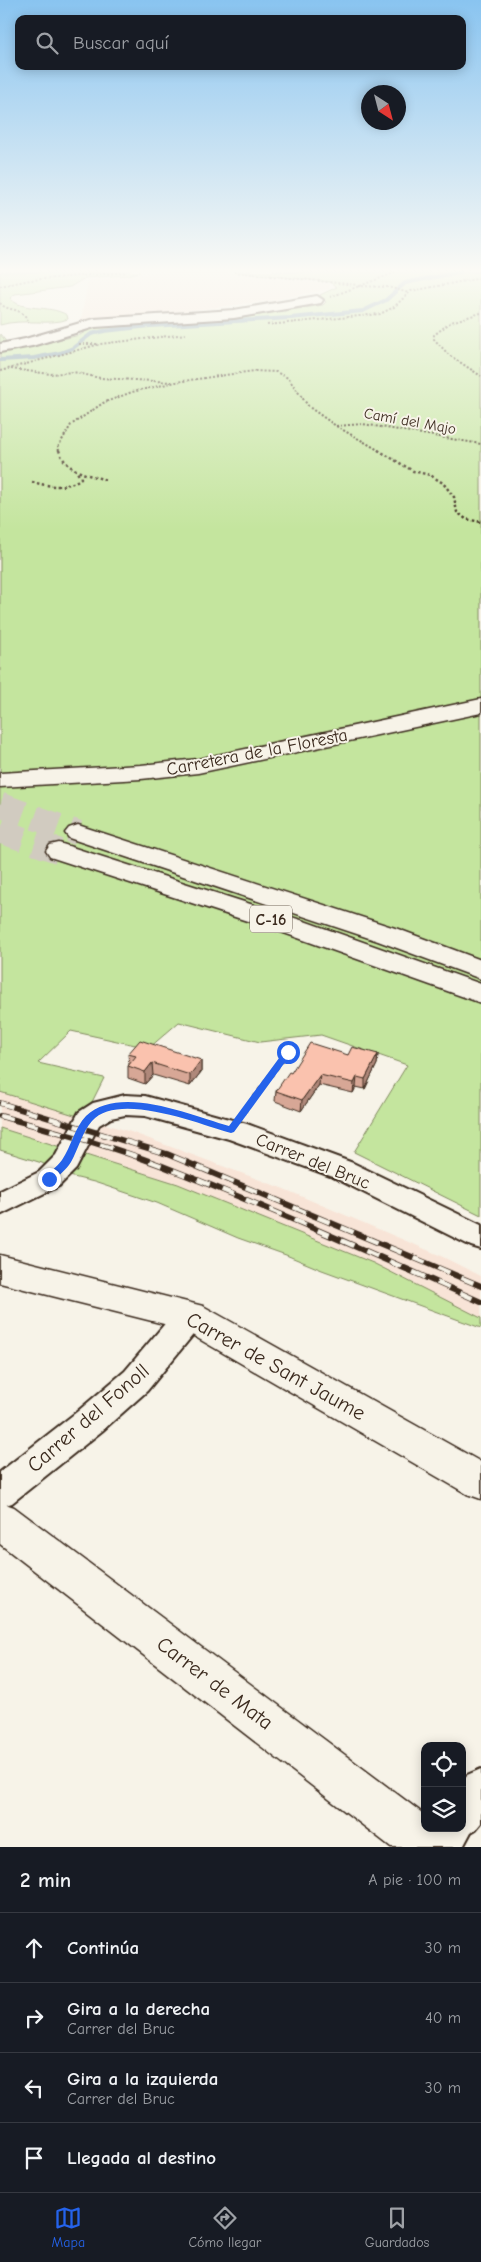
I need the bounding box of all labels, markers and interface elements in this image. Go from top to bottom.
search box [15,15,466,70]
icon: search [33,29,61,57]
text: Buscar aquí [73,32,169,54]
north arrow [361,85,406,130]
street label: Camí del Majo [362,404,458,438]
street label: Carretera de la Floresta [165,725,349,780]
road number: C-16 [250,906,292,932]
route start [277,1041,300,1064]
street label: Carrer del Bruc [253,1129,373,1194]
route end [38,1168,61,1191]
street label: Carrer de Sant Jaume [182,1307,370,1425]
street label: Carrer del Fonoll [22,1359,154,1477]
street label: Carrer de Mata [152,1632,278,1734]
map controls [421,1742,466,1832]
button: locate [421,1742,466,1787]
button: layers [421,1787,466,1832]
text: 2 min [20,1868,71,1892]
text: A pie · 100 m [368,1871,461,1889]
icon: ahead [20,1934,48,1962]
text: Continúa [67,1937,139,1959]
text: 30 m [425,1939,461,1957]
text: Gira a la derecha [67,1998,210,2020]
icon: right [20,2004,48,2032]
text: 40 m [425,2009,461,2027]
text: Carrer del Bruc [67,2020,175,2038]
text: Gira a la izquierda [67,2068,218,2090]
icon: left [20,2074,48,2102]
text: 30 m [425,2079,461,2097]
text: Carrer del Bruc [67,2090,175,2108]
icon: arrive [20,2144,48,2172]
text: Llegada al destino [67,2147,216,2169]
tab: Mapa [52,2204,85,2251]
tab: Cómo llegar [188,2204,261,2251]
tab: Guardados [365,2204,429,2251]

